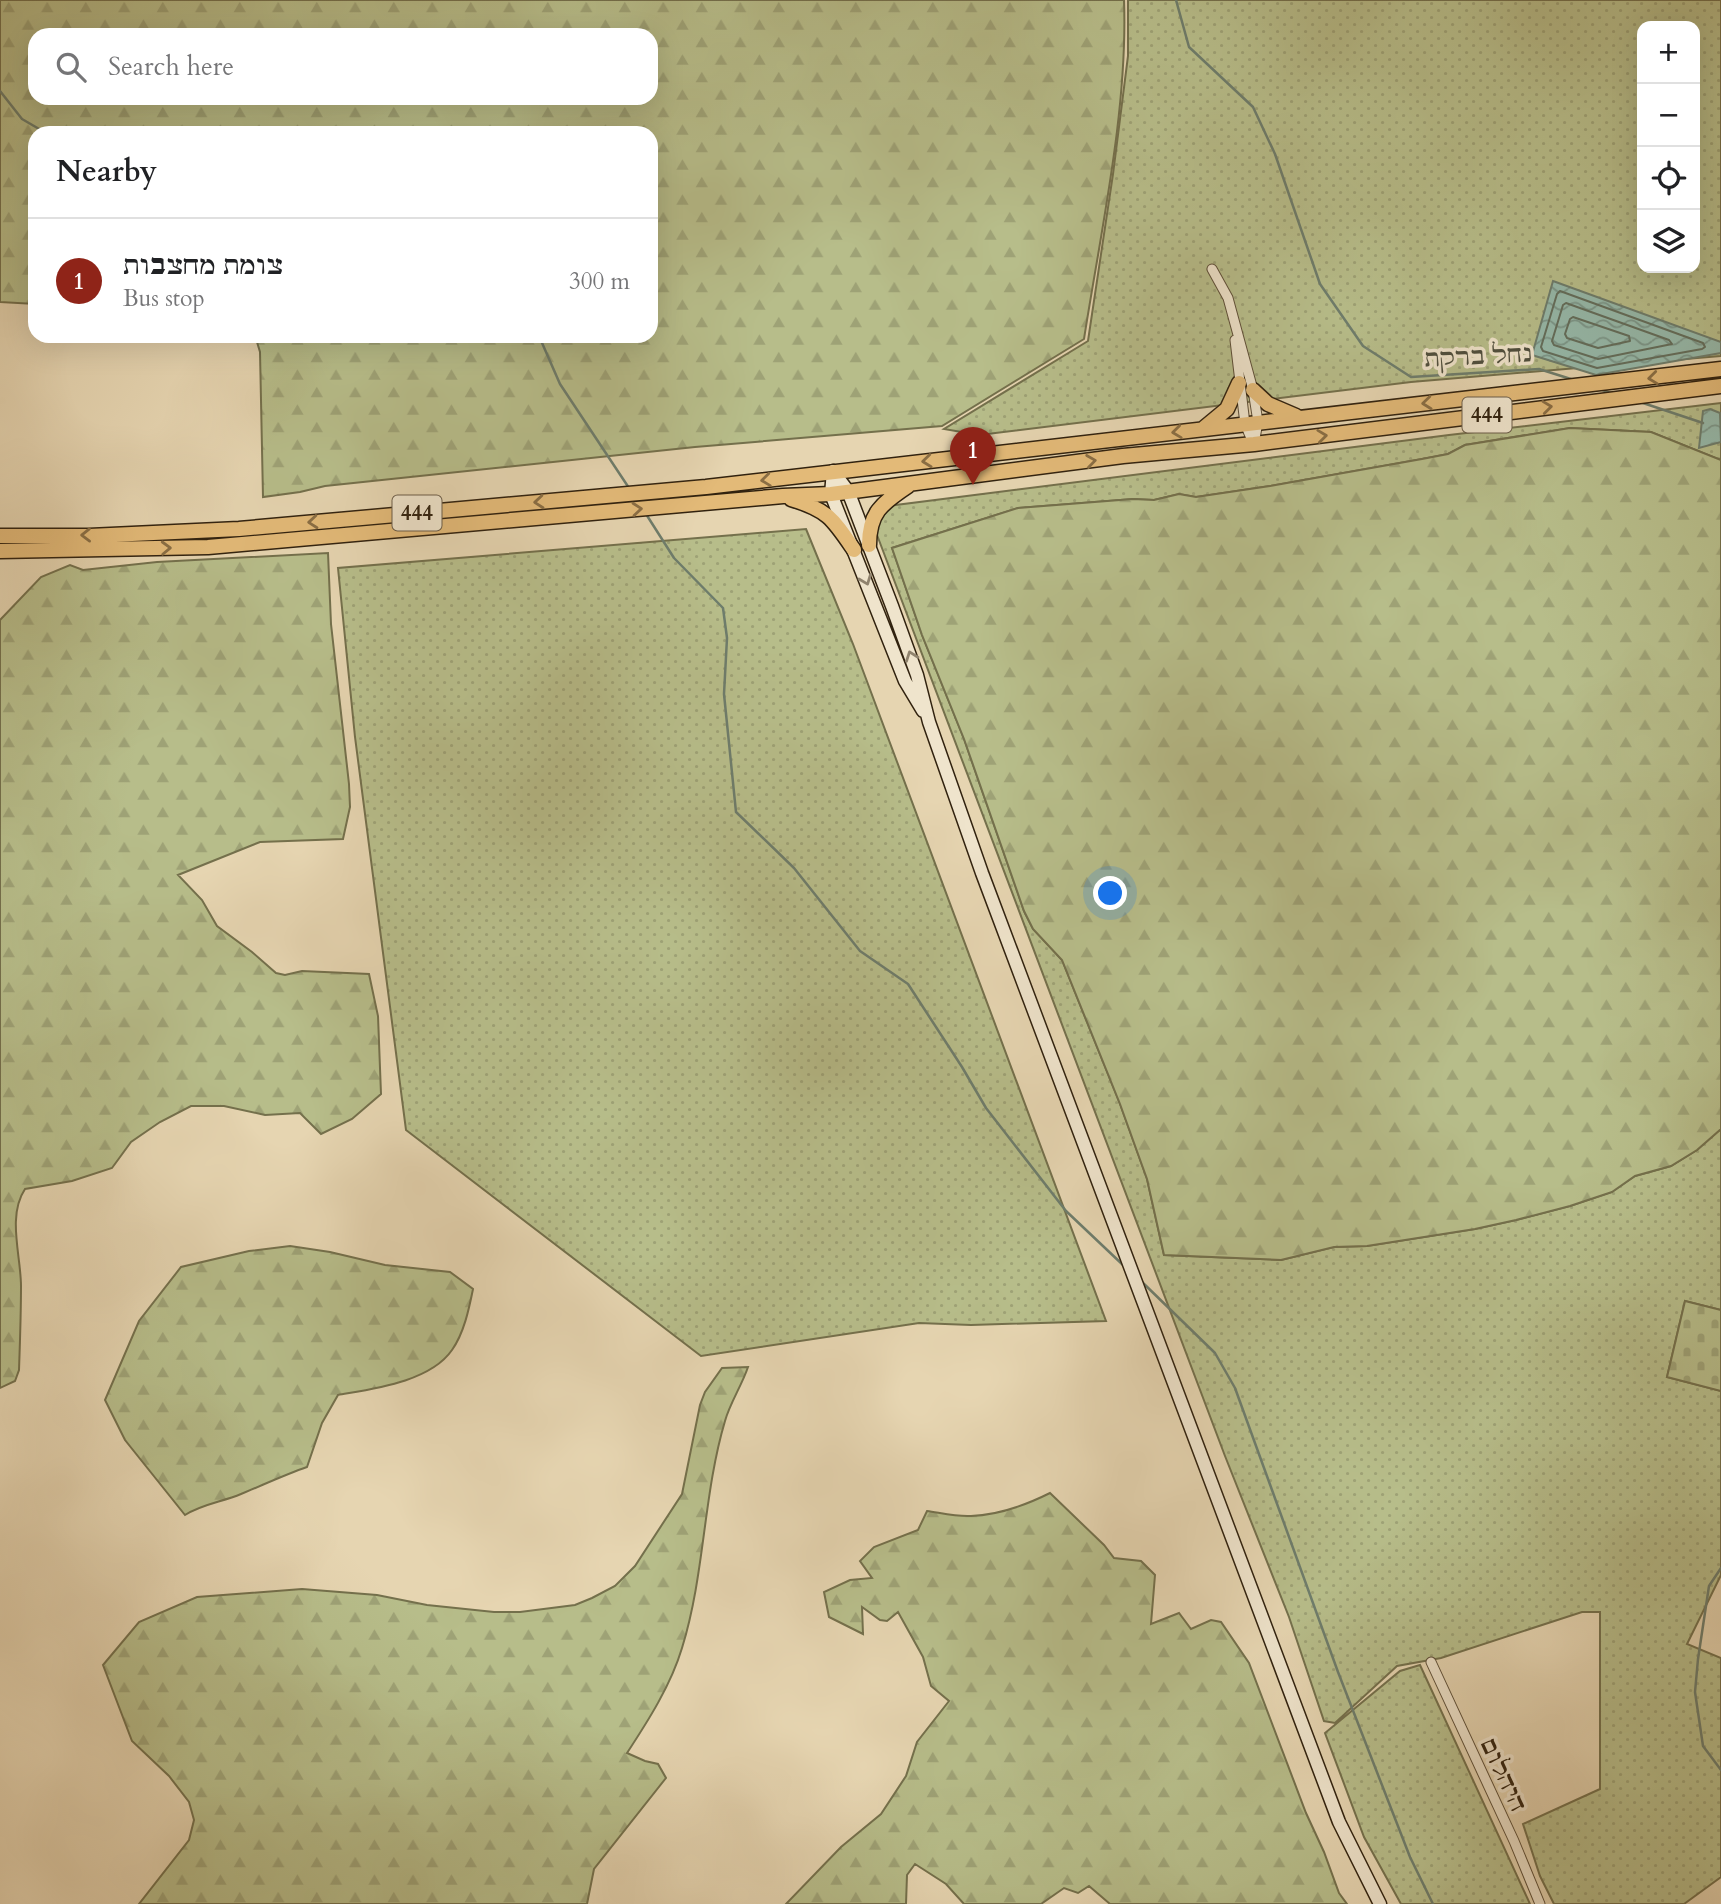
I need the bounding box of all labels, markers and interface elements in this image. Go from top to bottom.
map controls [1637,21,1700,273]
button: + [1637,21,1700,84]
search box [28,28,658,105]
icon: search [52,48,90,86]
text: Search here [108,49,234,84]
button: − [1637,84,1700,147]
button: locate [1637,147,1700,210]
text: Nearby [56,151,157,192]
button: layers [1637,210,1700,273]
text: צומת מחצבות [123,248,283,283]
text: 1 [73,266,85,297]
text: 300 m [569,266,630,297]
text: Bus stop [123,283,205,314]
water label: נחל ברקת [1424,337,1533,376]
one-way arrow [1647,370,1659,385]
one-way arrow [1421,395,1432,410]
road number: 444 [1462,398,1512,432]
one-way arrow [1541,400,1553,415]
one-way arrow [1171,425,1183,440]
pin: 1 [950,427,996,485]
one-way arrow [1316,428,1327,443]
one-way arrow [1086,453,1097,468]
one-way arrow [921,454,933,469]
one-way arrow [760,472,772,487]
one-way arrow [534,494,545,509]
road number: 444 [392,496,442,530]
one-way arrow [632,502,643,517]
one-way arrow [307,514,318,529]
one-way arrow [80,528,91,543]
one-way arrow [161,540,172,556]
one-way arrow [857,573,871,585]
one-way arrow [905,651,919,663]
your location [1093,876,1127,910]
street label: היהלום [1473,1734,1534,1817]

